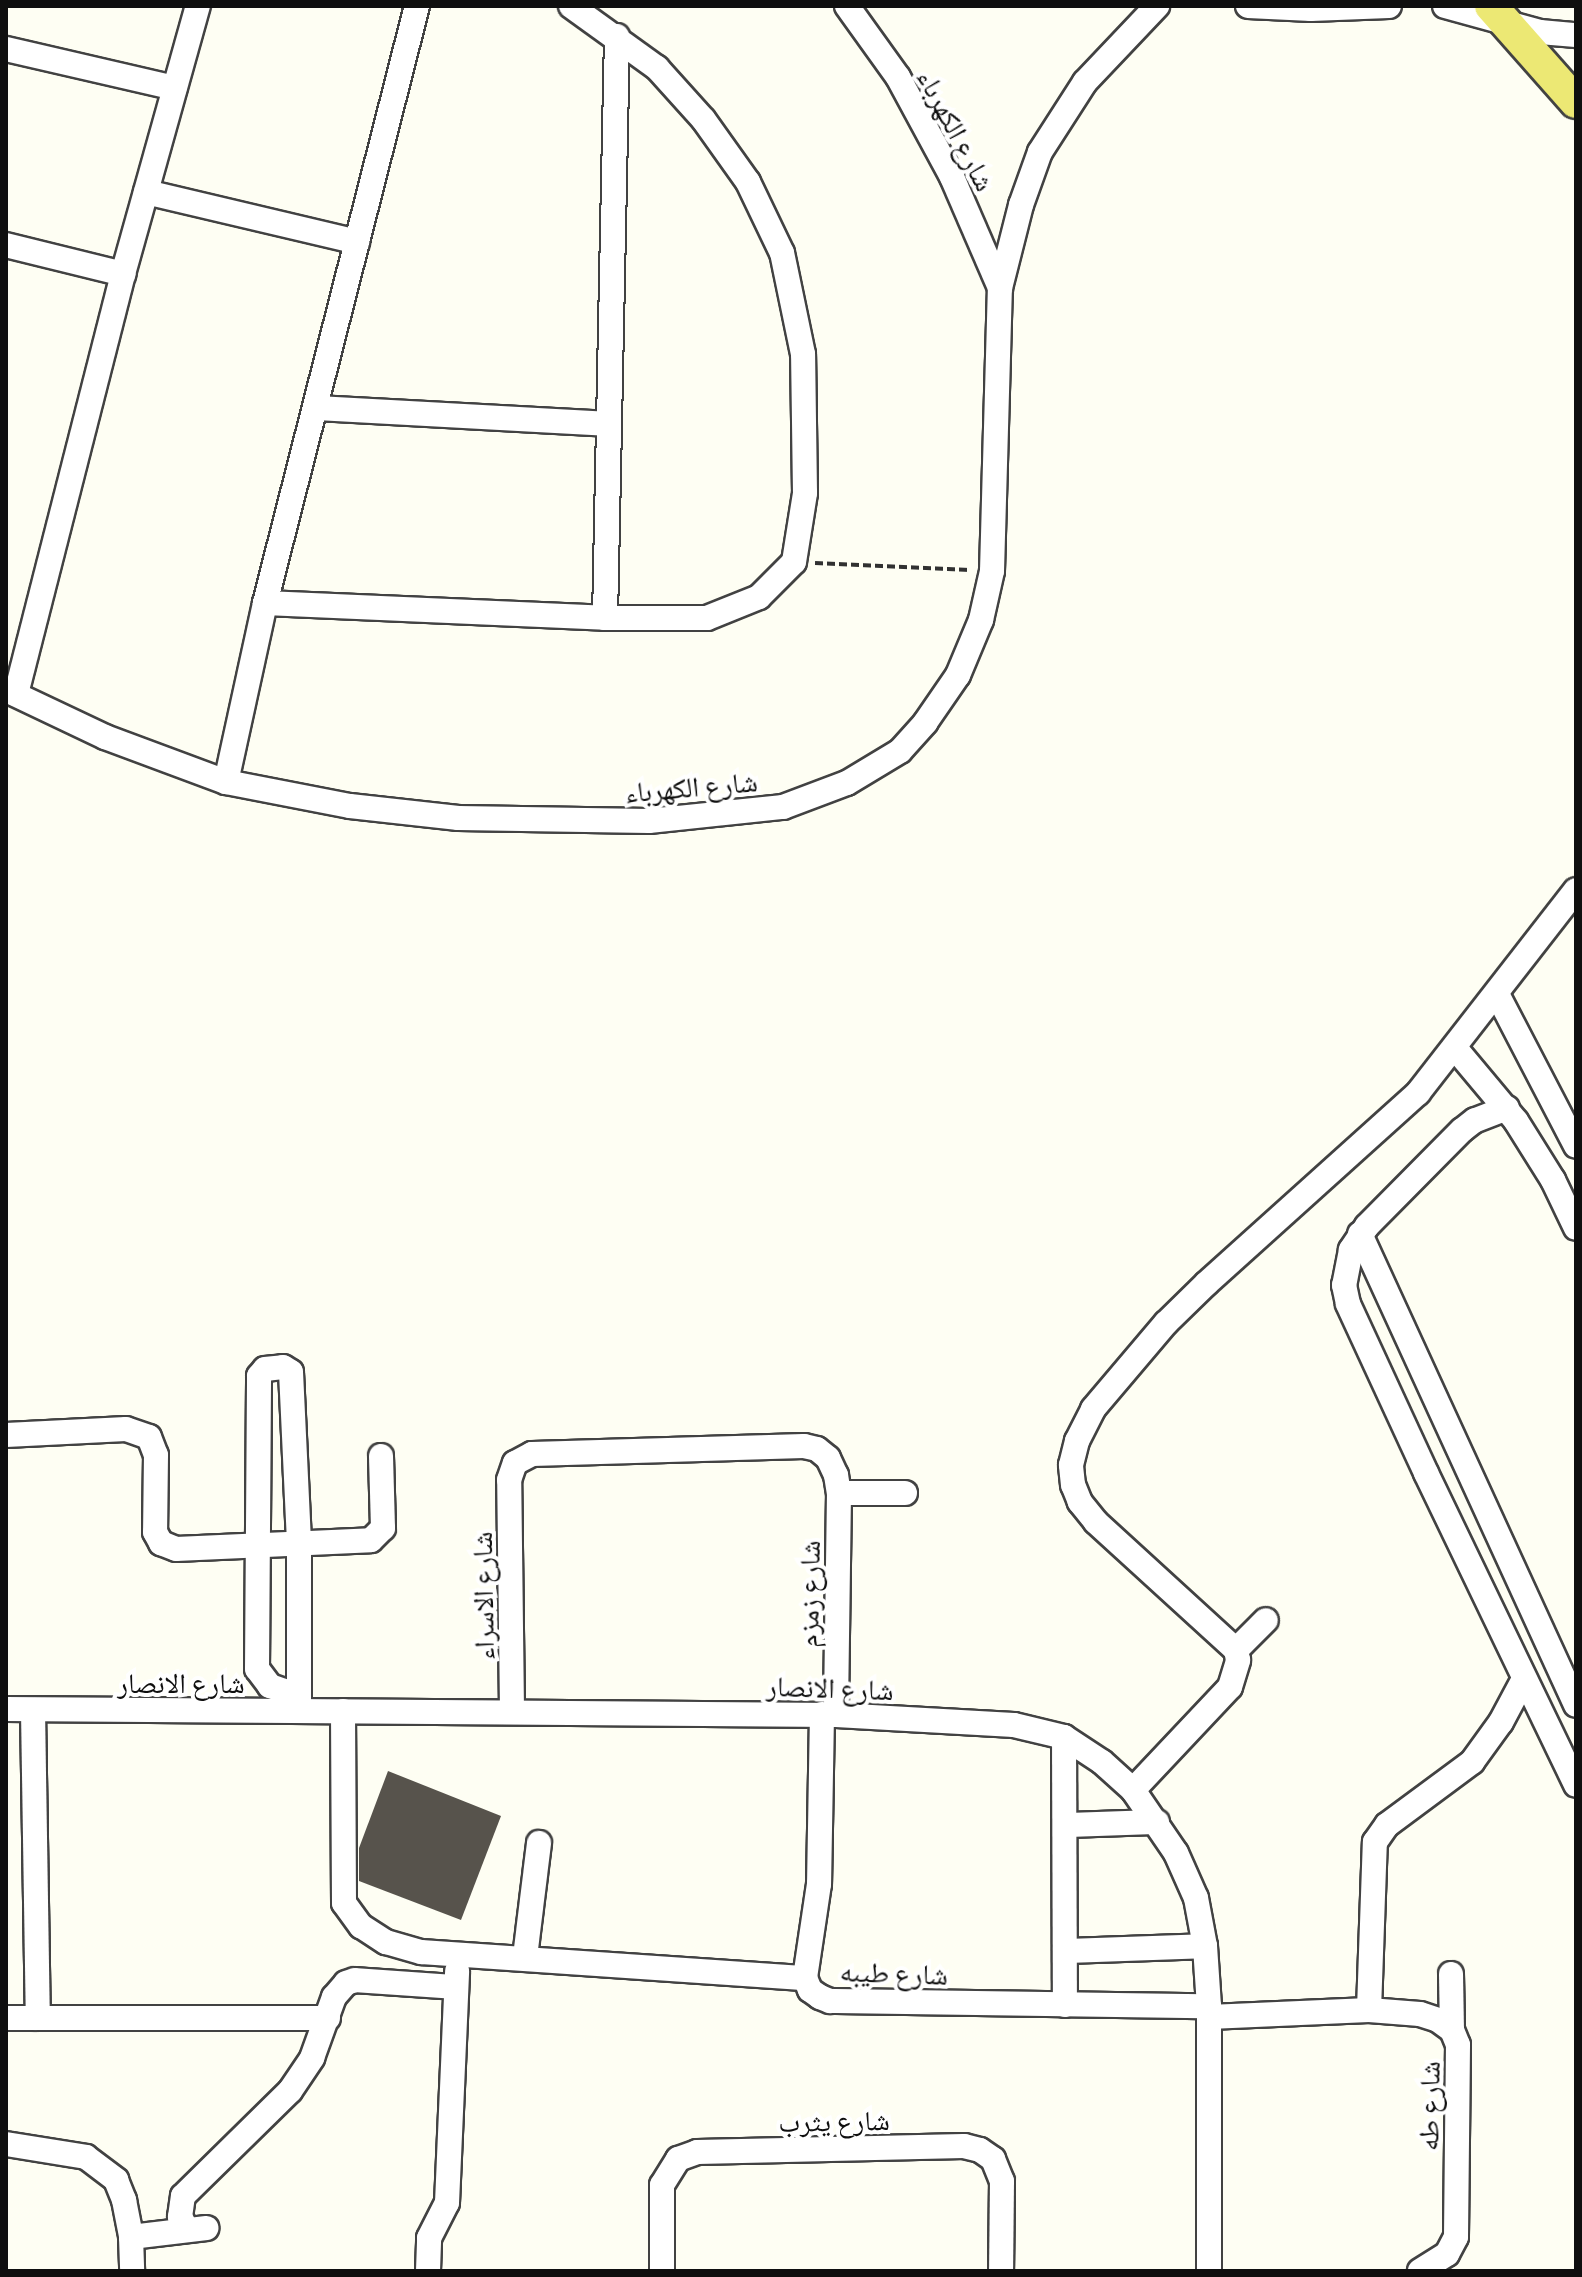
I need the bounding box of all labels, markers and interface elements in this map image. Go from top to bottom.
street label: شارع الكهرباء [912,62,1004,196]
street label: شارع الكهرباء [623,762,759,808]
street label: شارع الاسراء [463,1531,499,1661]
street label: شارع زمزم [789,1540,825,1648]
street label: شارع الانصار [117,1664,245,1698]
street label: شارع الانصار [766,1667,894,1705]
street label: شارع طيبه [839,1952,949,1990]
street label: شارع طه [1409,2061,1445,2151]
street label: شارع يثرب [778,2101,890,2137]

